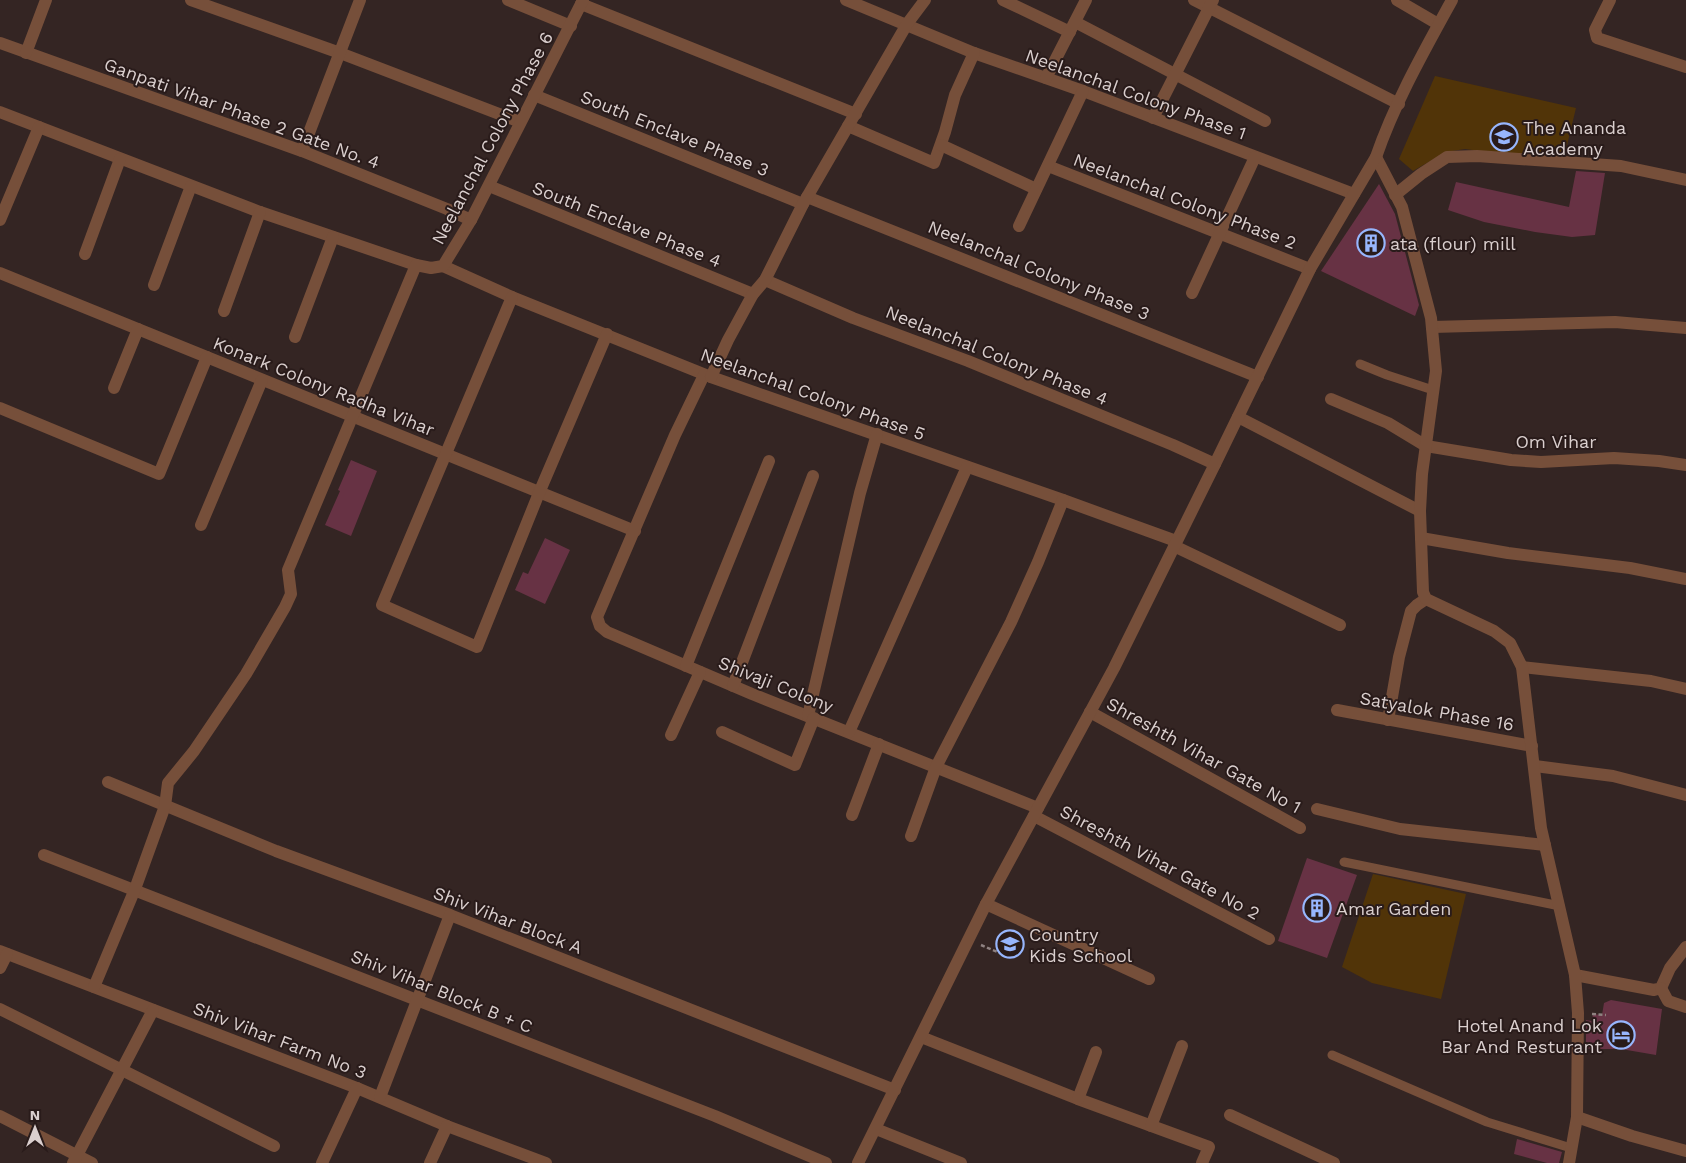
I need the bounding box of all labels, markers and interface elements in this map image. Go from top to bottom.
street label: Neelanchal Colony Phase 6 [427,28,557,248]
street label: Neelanchal Colony Phase 1 [1023,44,1249,144]
street label: Ganpati Vihar Phase 2 Gate No. 4 [101,53,383,173]
street label: South Enclave Phase 3 [578,86,772,180]
place label: The Ananda Academy [1523,117,1626,159]
school or university icon: The Ananda Academy [1489,122,1519,152]
street label: Neelanchal Colony Phase 2 [1070,149,1300,253]
street label: South Enclave Phase 4 [530,177,724,271]
street label: Neelanchal Colony Phase 3 [925,216,1153,324]
building icon: ata (flour) mill [1356,228,1386,258]
place label: ata (flour) mill [1390,233,1516,254]
street label: Neelanchal Colony Phase 4 [883,301,1111,409]
street label: Konark Colony Radha Vihar [210,332,438,440]
street label: Neelanchal Colony Phase 5 [698,344,928,444]
street label: Om Vihar [1515,431,1597,452]
street label: Shivaji Colony [715,651,837,717]
street label: Satyalok Phase 16 [1358,687,1516,735]
street label: Shreshth Vihar Gate No 1 [1103,693,1305,817]
street label: Shreshth Vihar Gate No 2 [1057,800,1263,924]
street label: Shiv Vihar Block A [430,882,586,958]
building icon: Amar Garden [1302,893,1332,923]
place label: Amar Garden [1336,898,1451,919]
place label: Country Kids School [1029,924,1133,966]
school or university icon: Country Kids School [995,929,1025,959]
street label: Shiv Vihar Block B + C [348,945,536,1037]
street label: Shiv Vihar Farm No 3 [190,997,370,1083]
place label: Hotel Anand Lok Bar And Resturant [1441,1015,1602,1057]
hotel icon: Hotel Anand Lok Bar And Resturant [1606,1020,1636,1050]
north arrow [10,1103,60,1153]
text: N [30,1107,40,1123]

